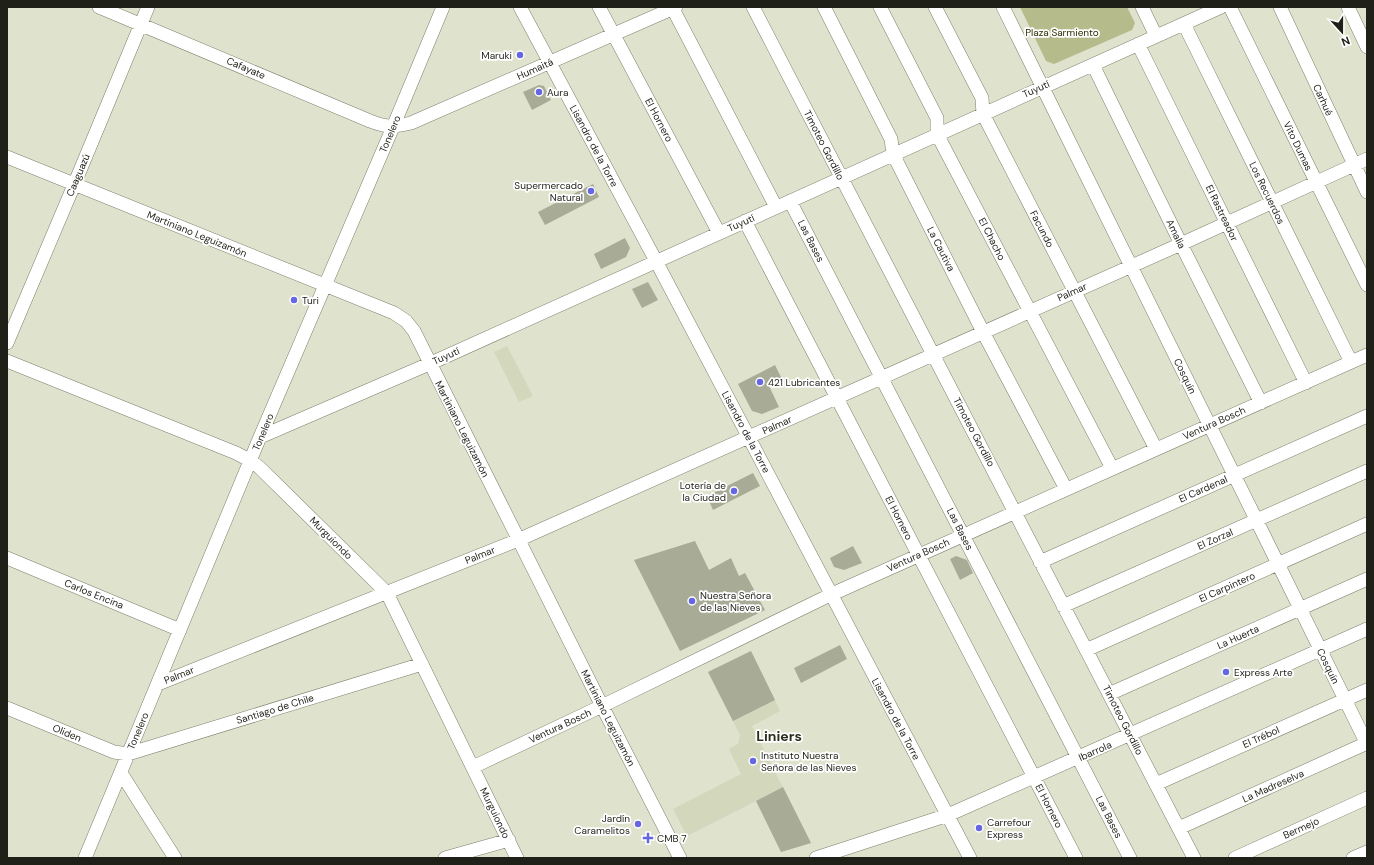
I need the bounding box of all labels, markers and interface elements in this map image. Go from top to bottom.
north arrow [1322,12,1362,52]
park label: Plaza Sarmiento [1025,26,1099,39]
text: N [1339,33,1352,49]
place label: Maruki [481,49,512,62]
marker: Maruki [515,50,525,60]
street label: Cafayate [225,54,268,82]
street label: Humaitá [515,55,555,83]
street label: Tuyutí [1020,77,1052,101]
street label: Carhué [1310,82,1336,118]
place label: Aura [547,86,568,99]
marker: Aura [534,87,544,97]
street label: El Hornero [642,96,676,144]
street label: Lisandro de la Torre [567,103,621,189]
street label: Timoteo Gordillo [801,108,847,182]
street label: Tonelero [376,113,404,155]
street label: Vito Dumas [1280,119,1316,173]
street label: Caaguazú [63,151,93,198]
street label: Los Recuerdos [1246,160,1288,226]
place label: Supermercado Natural [514,179,583,204]
street label: El Rastreador [1203,183,1241,244]
marker: Supermercado Natural [586,186,596,196]
street label: Martiniano Leguizamón [145,208,249,260]
street label: Facundo [1027,208,1057,250]
street label: Tuyutí [725,211,757,235]
street label: El Chacho [976,215,1008,263]
street label: Amalia [1163,217,1189,251]
street label: Las Bases [795,218,827,264]
street label: La Cautiva [924,224,958,274]
street label: Palmar [1055,280,1089,304]
place label: Turi [302,294,319,307]
marker: Turi [289,295,299,305]
street label: Tuyutí [430,344,462,368]
street label: Cosquín [1171,356,1199,396]
place label: 421 Lubricantes [768,376,840,389]
marker: 421 Lubricantes [755,377,765,387]
street label: Martiniano Leguizamón [432,378,492,480]
street label: Lisandro de la Torre [719,389,773,475]
street label: Timoteo Gordillo [950,395,998,469]
street label: Ventura Bosch [1181,403,1248,443]
street label: Tonelero [249,411,277,453]
street label: Palmar [760,413,794,437]
street label: El Cardenal [1177,472,1229,506]
place label: Lotería de la Ciudad [680,479,726,504]
marker: Lotería de la Ciudad [729,486,739,496]
street label: El Hornero [882,494,916,542]
street label: Las Bases [944,506,976,552]
street label: Murguiondo [307,514,355,562]
street label: El Zorzal [1195,525,1235,553]
street label: Ventura Bosch [885,535,952,575]
street label: Palmar [463,543,497,567]
street label: El Carpintero [1197,569,1257,605]
street label: Carlos Encina [62,576,126,612]
place label: Nuestra Señora de las Nieves [700,589,771,614]
marker: Nuestra Señora de las Nieves [687,596,697,606]
street label: La Huerta [1215,622,1261,652]
street label: Cosquín [1314,646,1342,686]
street label: Palmar [162,663,196,687]
place label: Express Arte [1234,666,1293,679]
street label: Martiniano Leguizamón [578,667,638,769]
marker: Express Arte [1221,667,1231,677]
street label: Lisandro de la Torre [869,676,923,762]
street label: Timoteo Gordillo [1100,683,1146,757]
street label: Santiago de Chile [235,691,316,727]
street label: Ventura Bosch [527,706,593,746]
street label: Tonelero [124,710,152,752]
street label: Oliden [51,721,84,745]
street label: El Trébol [1240,723,1282,751]
district label: Liniers [756,727,802,745]
street label: Ibarrola [1076,738,1114,764]
place label: Instituto Nuestra Señora de las Nieves [761,749,856,774]
marker: Instituto Nuestra Señora de las Nieves [748,756,758,766]
street label: La Madreselva [1240,767,1306,805]
street label: El Hornero [1032,782,1066,830]
street label: Murguiondo [477,785,513,841]
street label: Las Bases [1093,794,1125,840]
place label: Jardín Caramelitos [574,812,630,837]
street label: Bermejo [1281,814,1321,842]
place label: Carrefour Express [987,816,1031,841]
marker: Jardín Caramelitos [633,819,643,829]
marker: Carrefour Express [974,823,984,833]
marker: CMB 7 [642,832,654,844]
place label: CMB 7 [657,832,687,845]

